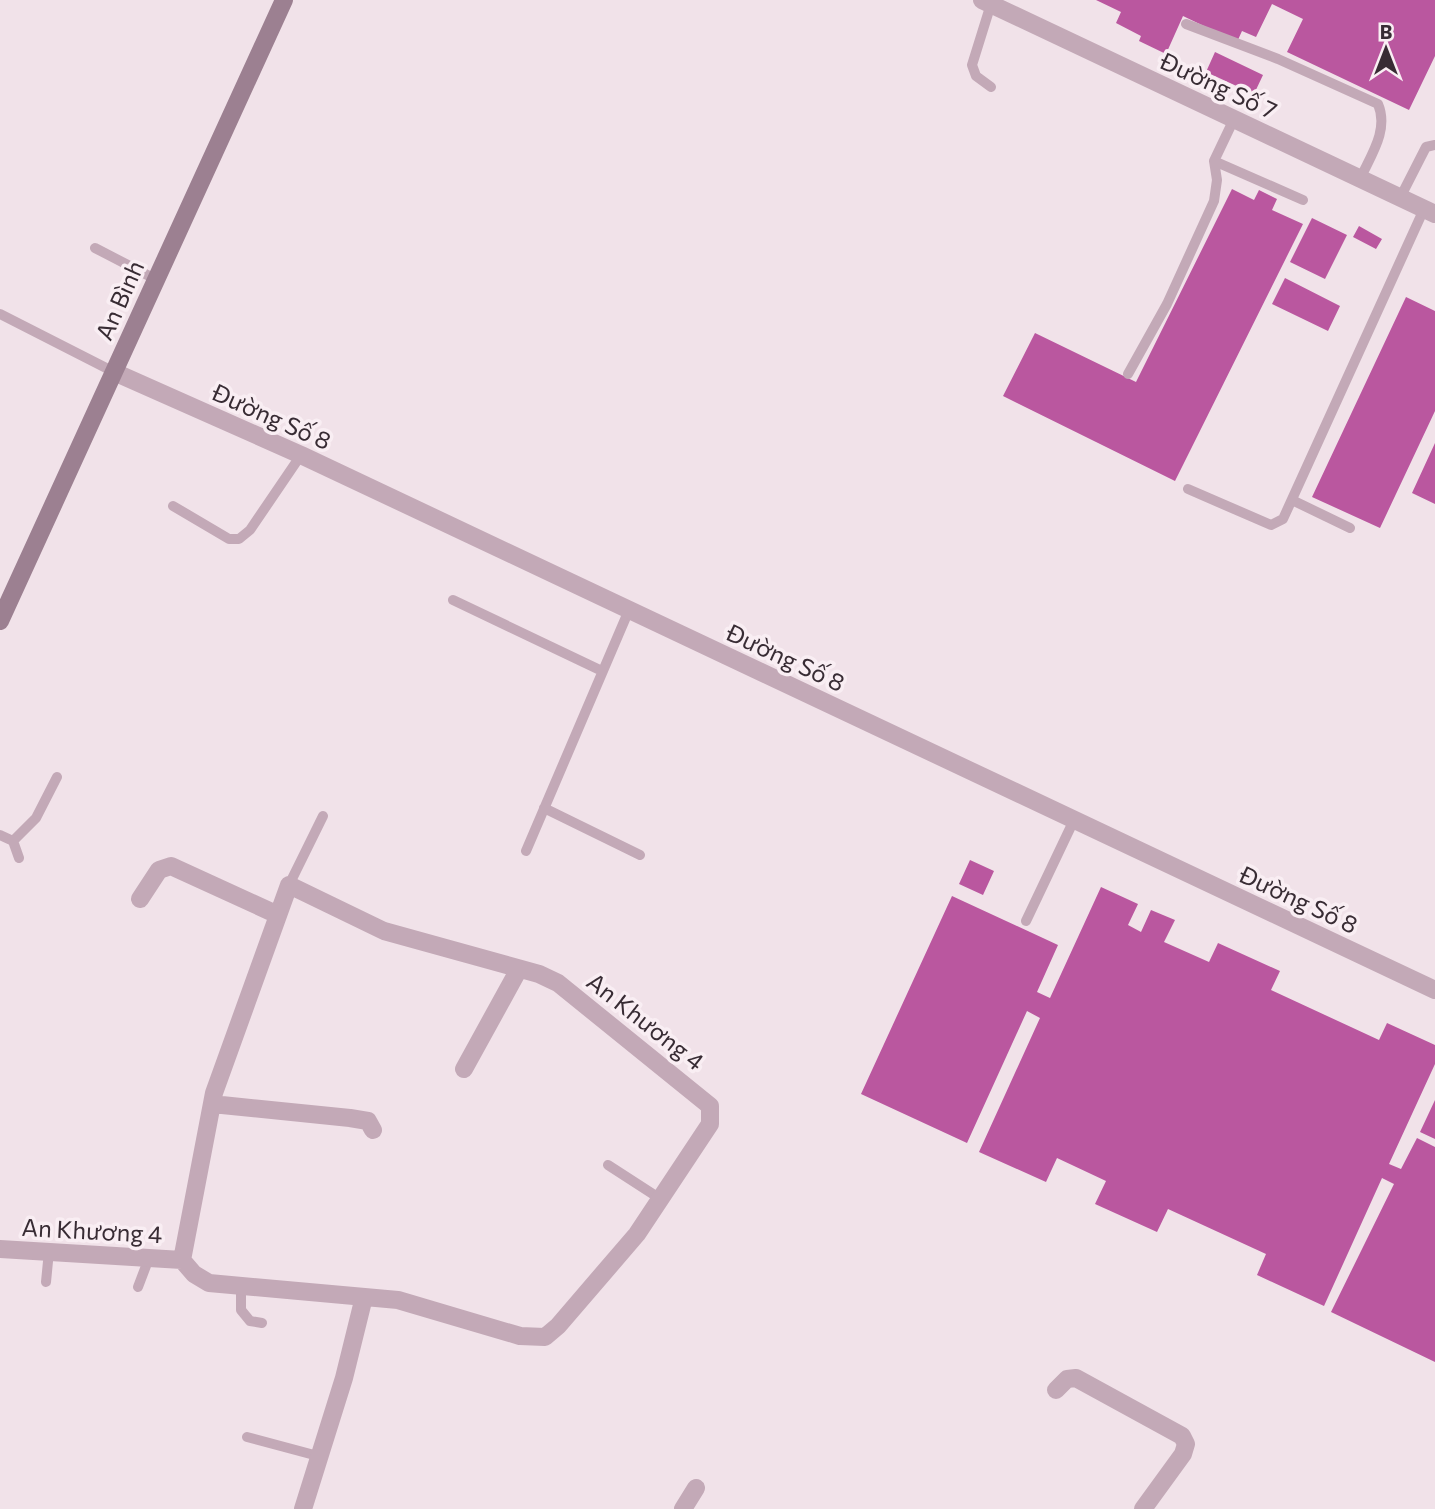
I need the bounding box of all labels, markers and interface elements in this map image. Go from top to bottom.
north arrow [1351,14,1421,84]
text: B [1380,20,1392,43]
street label: Đường Số 7 [1155,45,1282,125]
street label: An Bình [89,256,149,344]
street label: Đường Số 8 [207,377,336,455]
street label: Đường Số 8 [721,617,850,697]
street label: Đường Số 8 [1234,859,1363,939]
street label: An Khương 4 [582,966,710,1076]
street label: An Khương 4 [21,1212,163,1248]

